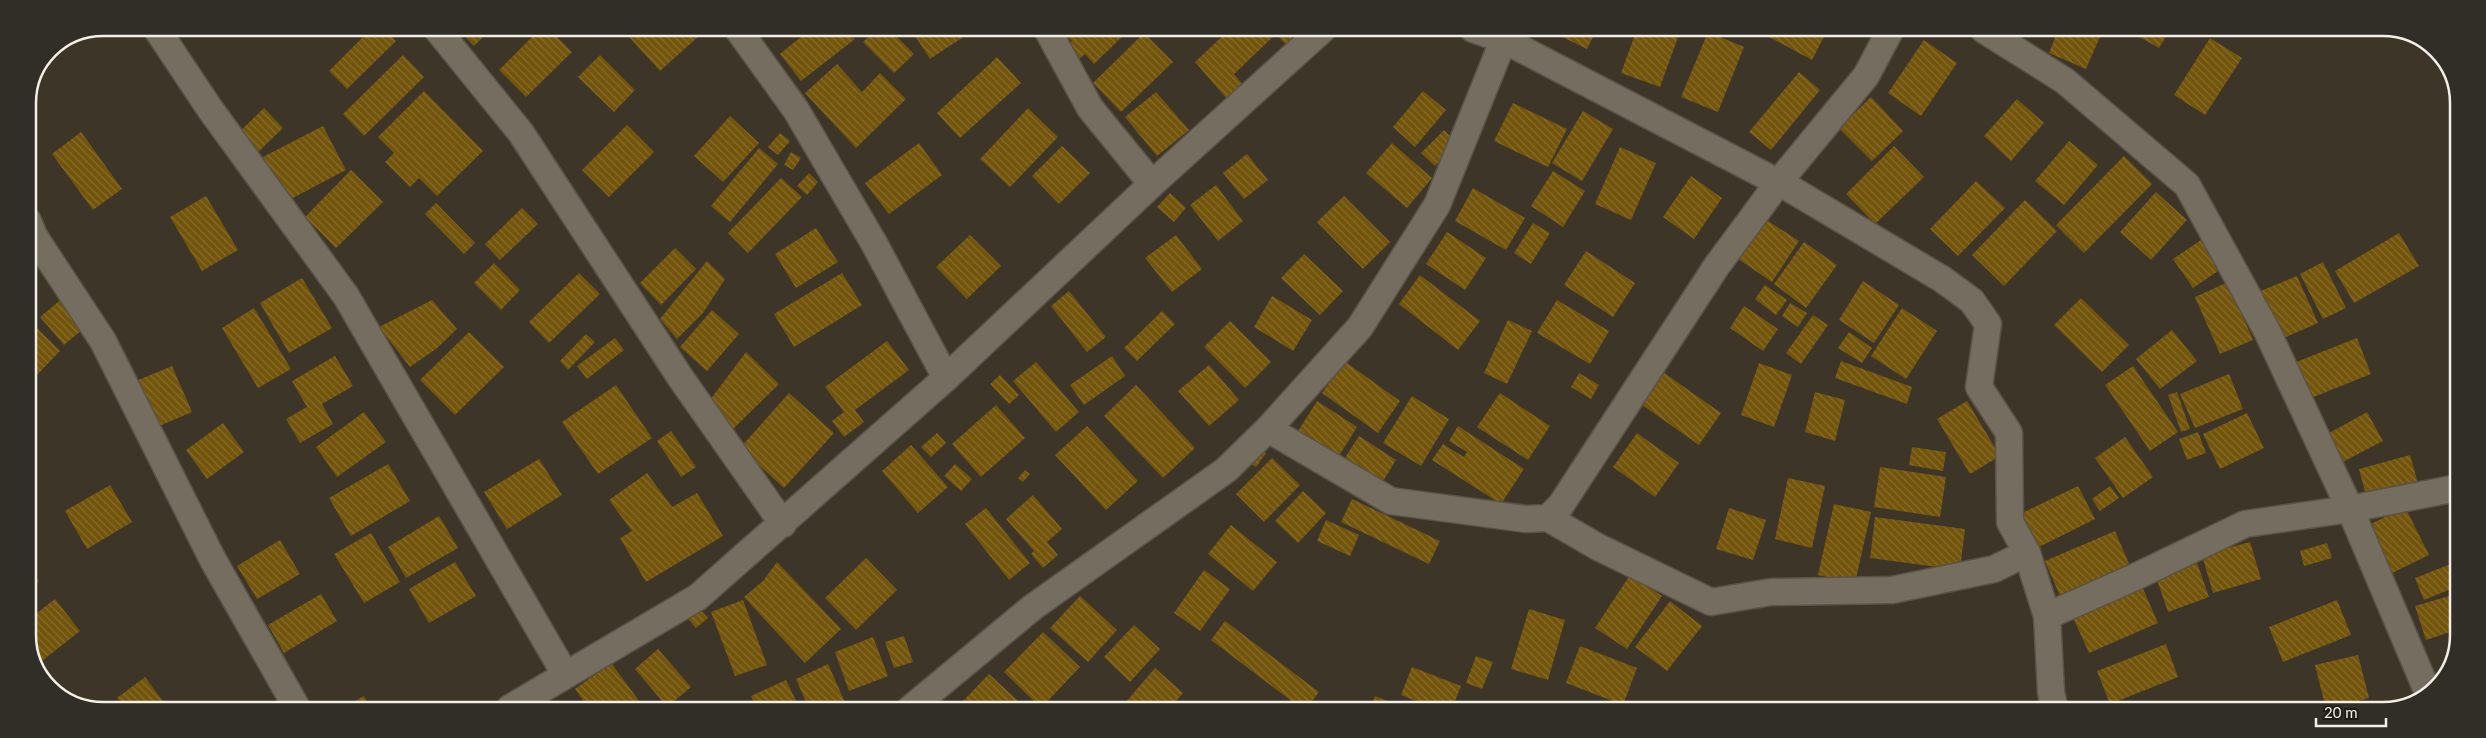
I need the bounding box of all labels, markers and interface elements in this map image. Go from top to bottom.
scale bar [2316,696,2386,728]
text: 20 m [2324,703,2358,721]

